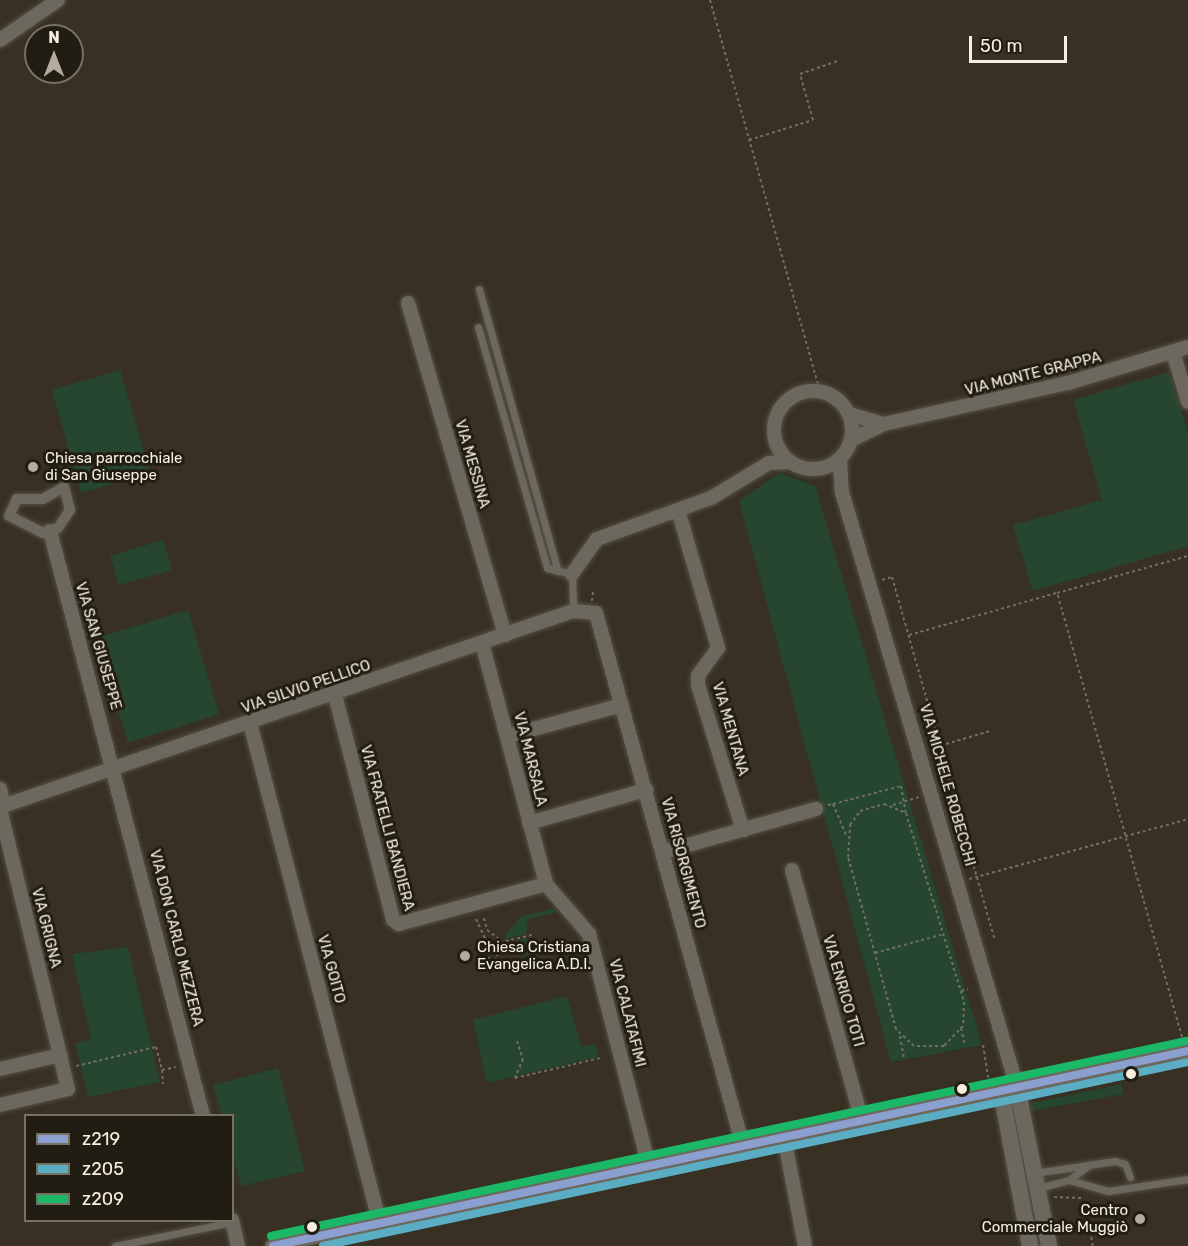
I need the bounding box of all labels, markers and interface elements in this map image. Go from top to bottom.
north arrow [24,24,84,84]
scale bar [972,24,1070,62]
text: N [48,28,60,47]
text: 50 m [980,35,1023,57]
street label: VIA MONTE GRAPPA [963,348,1103,400]
street label: VIA MESSINA [451,417,493,511]
place label: Chiesa parrocchiale di San Giuseppe [45,449,182,484]
marker: Chiesa parrocchiale di San Giuseppe [26,460,40,474]
street label: VIA SAN GIUSEPPE [71,580,125,712]
street label: VIA SILVIO PELLICO [239,656,373,718]
street label: VIA MENTANA [708,680,752,778]
street label: VIA MICHELE ROBECCHI [915,702,979,868]
street label: VIA MARSALA [510,710,550,808]
street label: VIA FRATELLI BANDIERA [356,743,418,913]
street label: VIA RISORGIMENTO [657,795,709,931]
street label: VIA DON CARLO MEZZERA [145,847,207,1029]
street label: VIA GRIGNA [27,886,65,970]
street label: VIA GOITO [313,933,349,1005]
street label: VIA ENRICO TOTI [818,933,868,1049]
place label: Chiesa Cristiana Evangelica A.D.I. [477,938,591,973]
marker: Chiesa Cristiana Evangelica A.D.I. [458,949,472,963]
street label: VIA CALATAFIMI [605,957,649,1069]
unlabelled marker [1125,1068,1137,1080]
unlabelled marker [956,1083,968,1095]
legend [24,1114,234,1222]
text: z219 [82,1128,120,1150]
text: z205 [82,1158,124,1180]
text: z209 [82,1188,124,1210]
place label: Centro Commerciale Muggiò [982,1201,1128,1236]
marker: Centro Commerciale Muggiò [1133,1212,1147,1226]
unlabelled marker [306,1221,318,1233]

